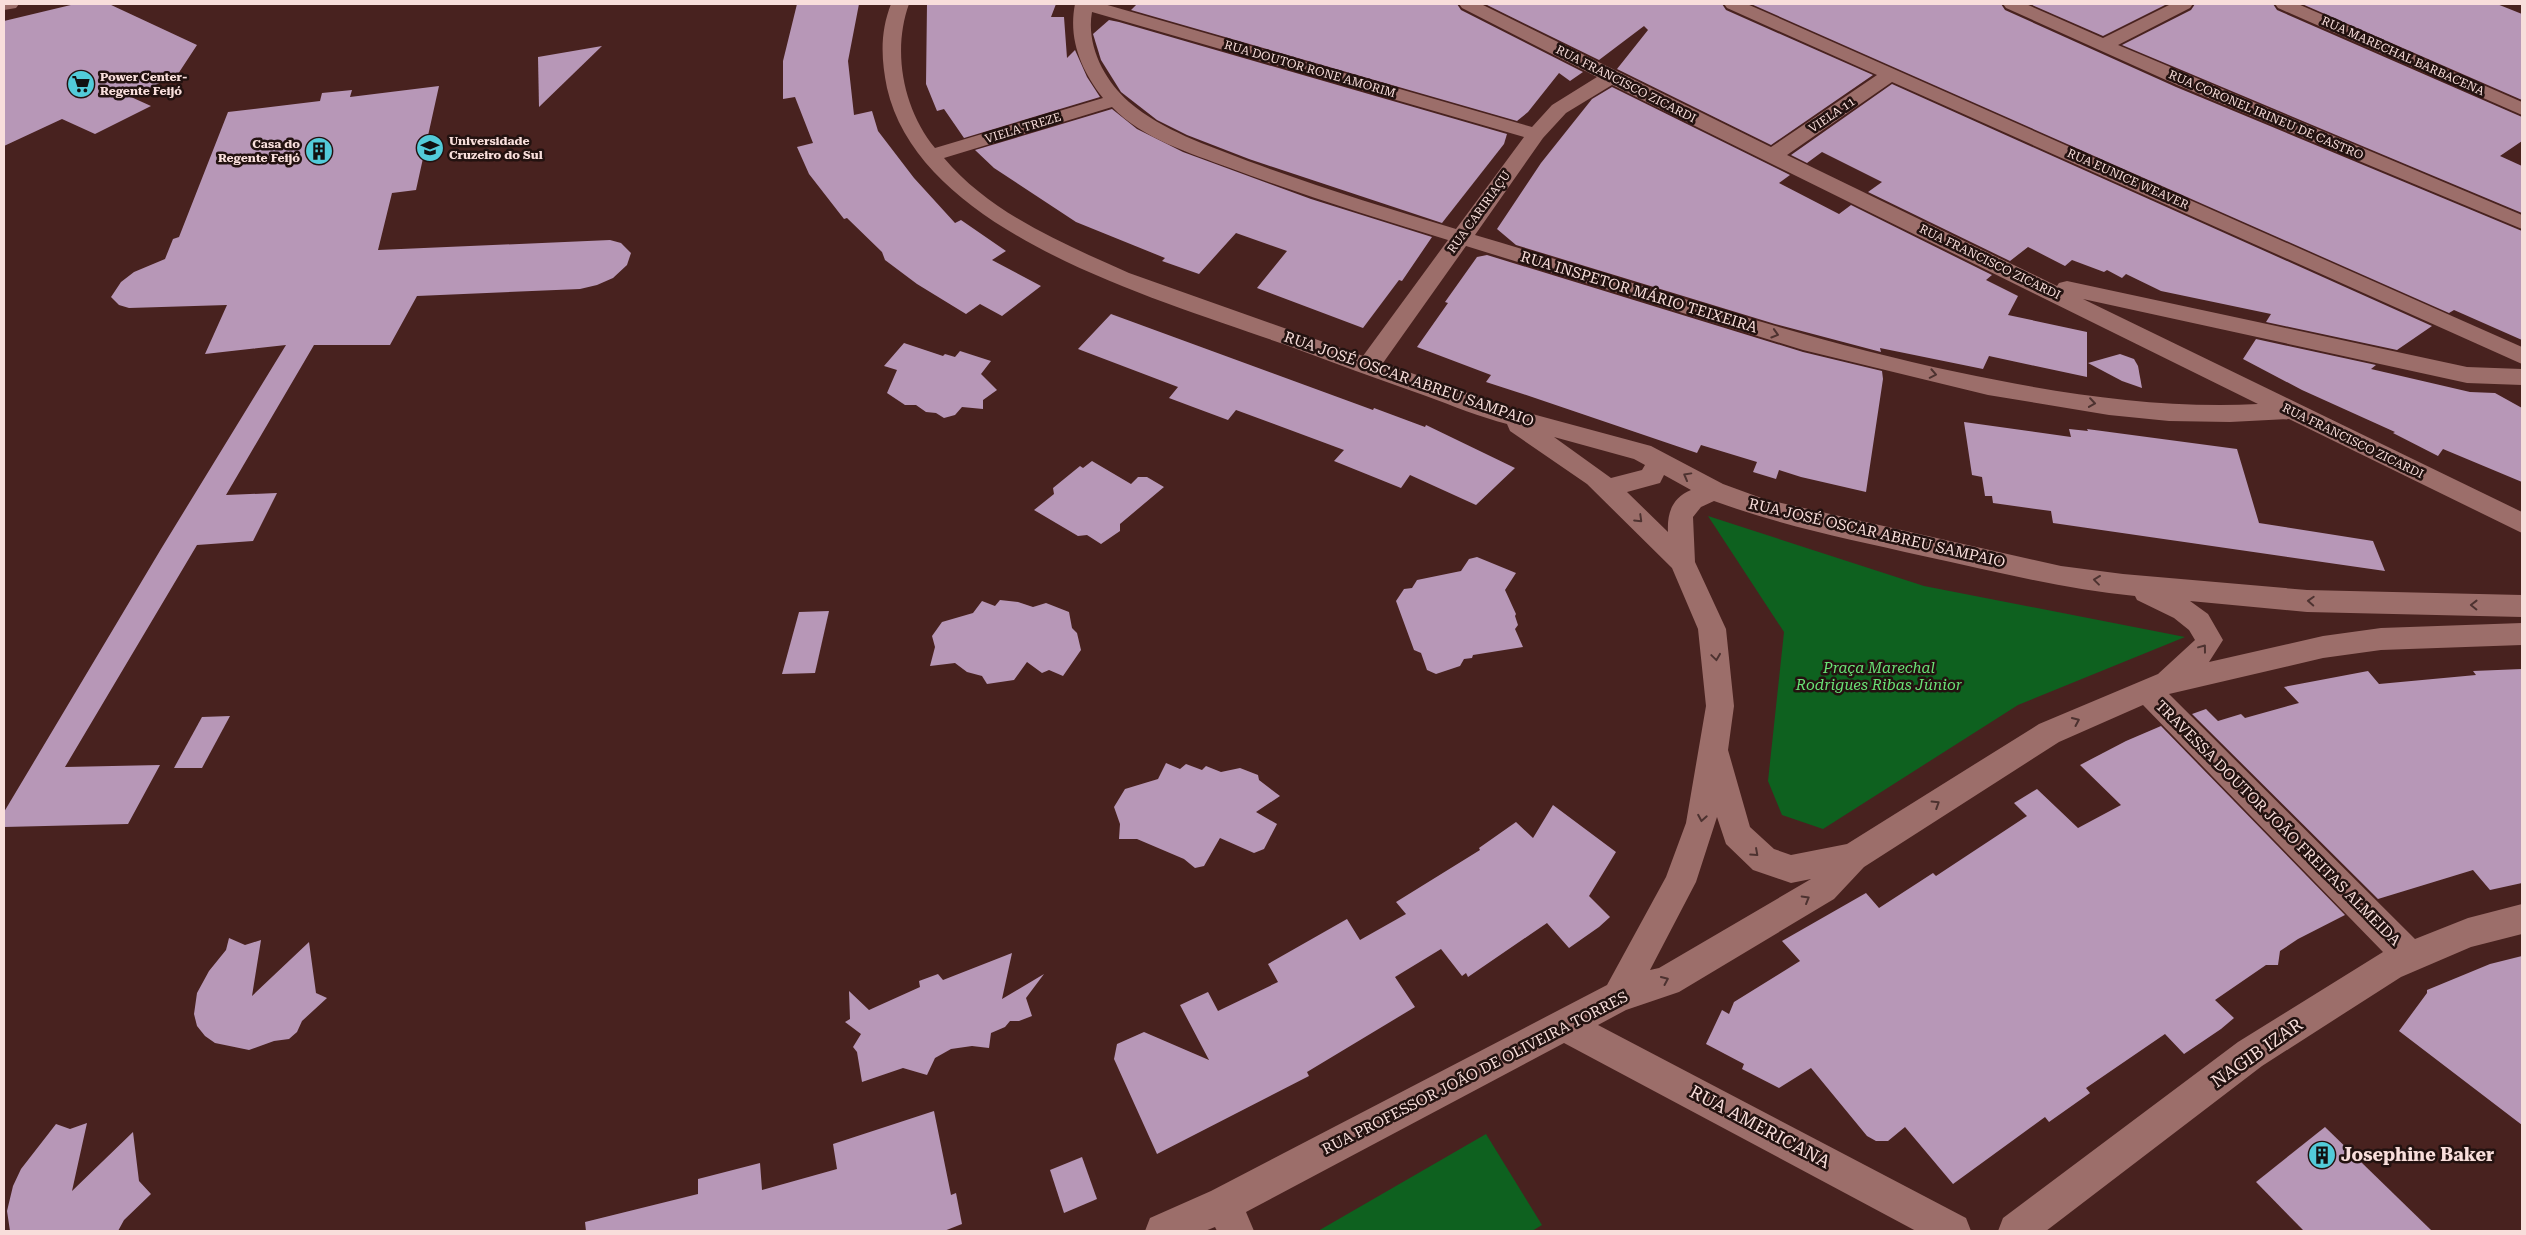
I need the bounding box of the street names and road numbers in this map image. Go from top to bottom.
street label: RUA MARECHAL BARBACENA [2319,14,2487,99]
street label: RUA DOUTOR RONE AMORIM [1223,38,1397,100]
street label: RUA FRANCISCO ZICARDI [1554,43,1698,125]
street label: RUA CORONEL IRINEU DE CASTRO [2167,67,2365,163]
street label: VIELA 11 [1806,94,1858,136]
street label: VIELA TREZE [983,110,1063,146]
street label: RUA EUNICE WEAVER [2065,146,2191,212]
street label: RUA CARIRIAÇU [1445,168,1514,256]
street label: RUA FRANCISCO ZICARDI [1917,222,2063,302]
street label: RUA INSPETOR MÁRIO TEIXEIRA [1518,247,1760,337]
street label: RUA JOSÉ OSCAR ABREU SAMPAIO [1282,328,1536,430]
street label: RUA FRANCISCO ZICARDI [2280,401,2426,481]
street label: RUA JOSÉ OSCAR ABREU SAMPAIO [1747,495,2007,571]
street label: TRAVESSA DOUTOR JOÃO FREITAS ALMEIDA [2152,697,2405,950]
street label: RUA PROFESSOR JOÃO DE OLIVEIRA TORRES [1319,988,1631,1158]
street label: NAGIB IZAR [2207,1013,2307,1092]
street label: RUA AMERICANA [1686,1081,1834,1173]

